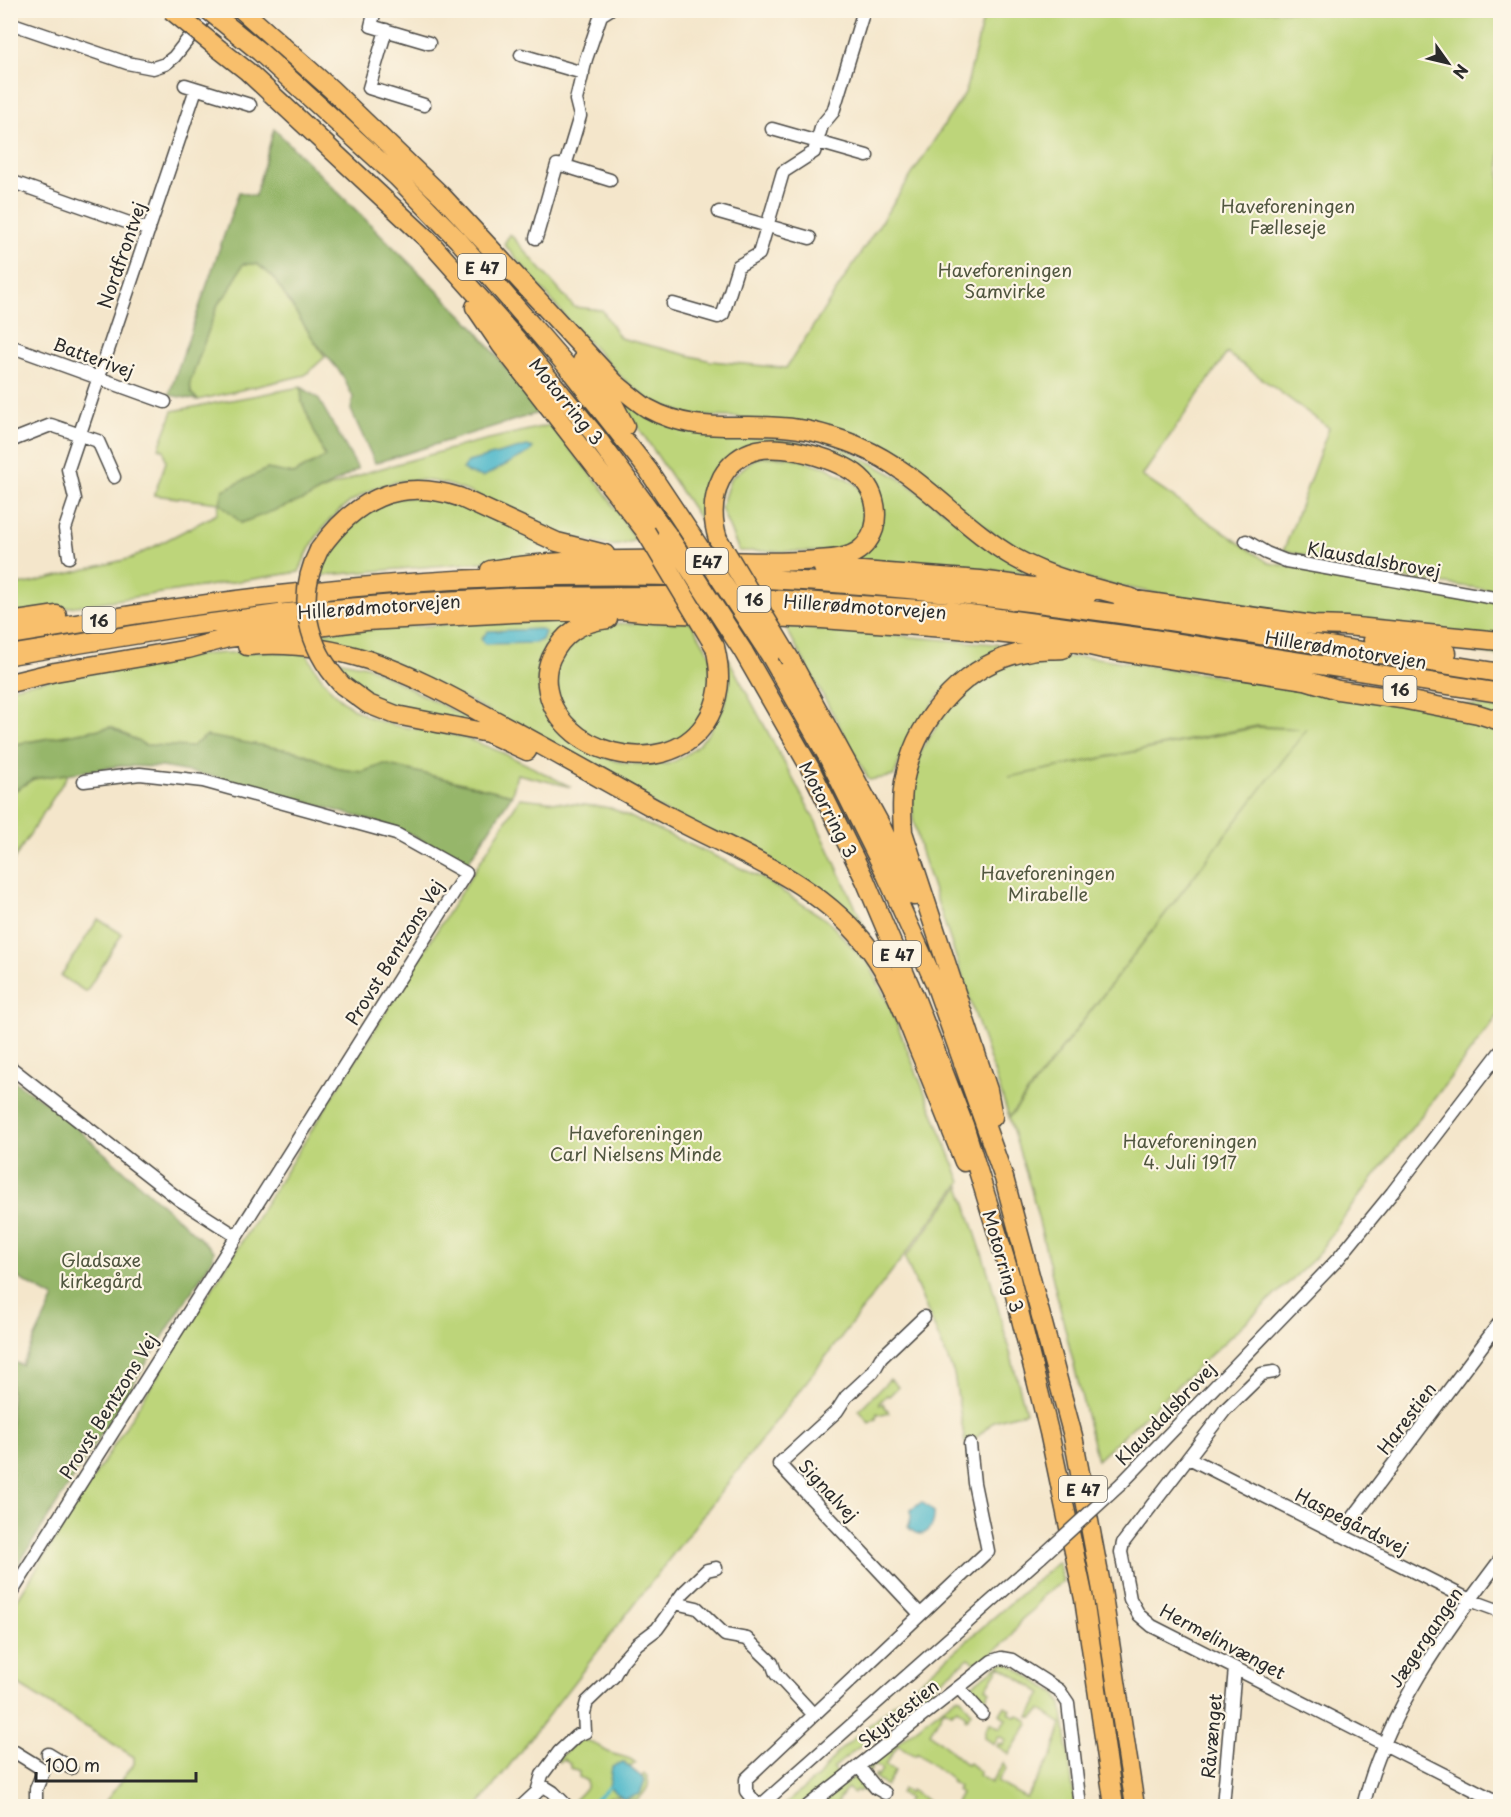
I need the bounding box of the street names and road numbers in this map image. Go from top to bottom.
street label: Nordfrontvej [90,198,152,312]
road number: E 47 [458,254,506,280]
street label: Batterivej [50,330,138,384]
street label: Motorring 3 [523,352,611,450]
street label: Klausdalsbrovej [1305,534,1443,584]
road number: E47 [686,548,728,574]
road number: 16 [738,586,771,612]
street label: Hillerødmotorvejen [297,587,461,625]
street label: Hillerødmotorvejen [783,587,947,625]
road number: 16 [82,607,116,633]
street label: Hillerødmotorvejen [1263,623,1429,675]
road number: 16 [1384,676,1416,702]
street label: Motorring 3 [793,756,865,862]
street label: Provst Bentzons Vej [338,874,450,1030]
road number: E 47 [873,941,921,967]
street label: Motorring 3 [977,1207,1031,1315]
street label: Provst Bentzons Vej [52,1328,164,1484]
street label: Klausdalsbrovej [1108,1355,1222,1471]
street label: Harestien [1370,1376,1442,1460]
street label: Signalvej [793,1453,865,1527]
road number: E 47 [1059,1476,1107,1502]
street label: Haspegårdsvej [1291,1481,1413,1561]
street label: Jægergangen [1381,1581,1469,1693]
street label: Hermelinvænget [1155,1597,1291,1685]
street label: Skyttestien [852,1672,944,1754]
street label: Råvænget [1194,1692,1228,1780]

